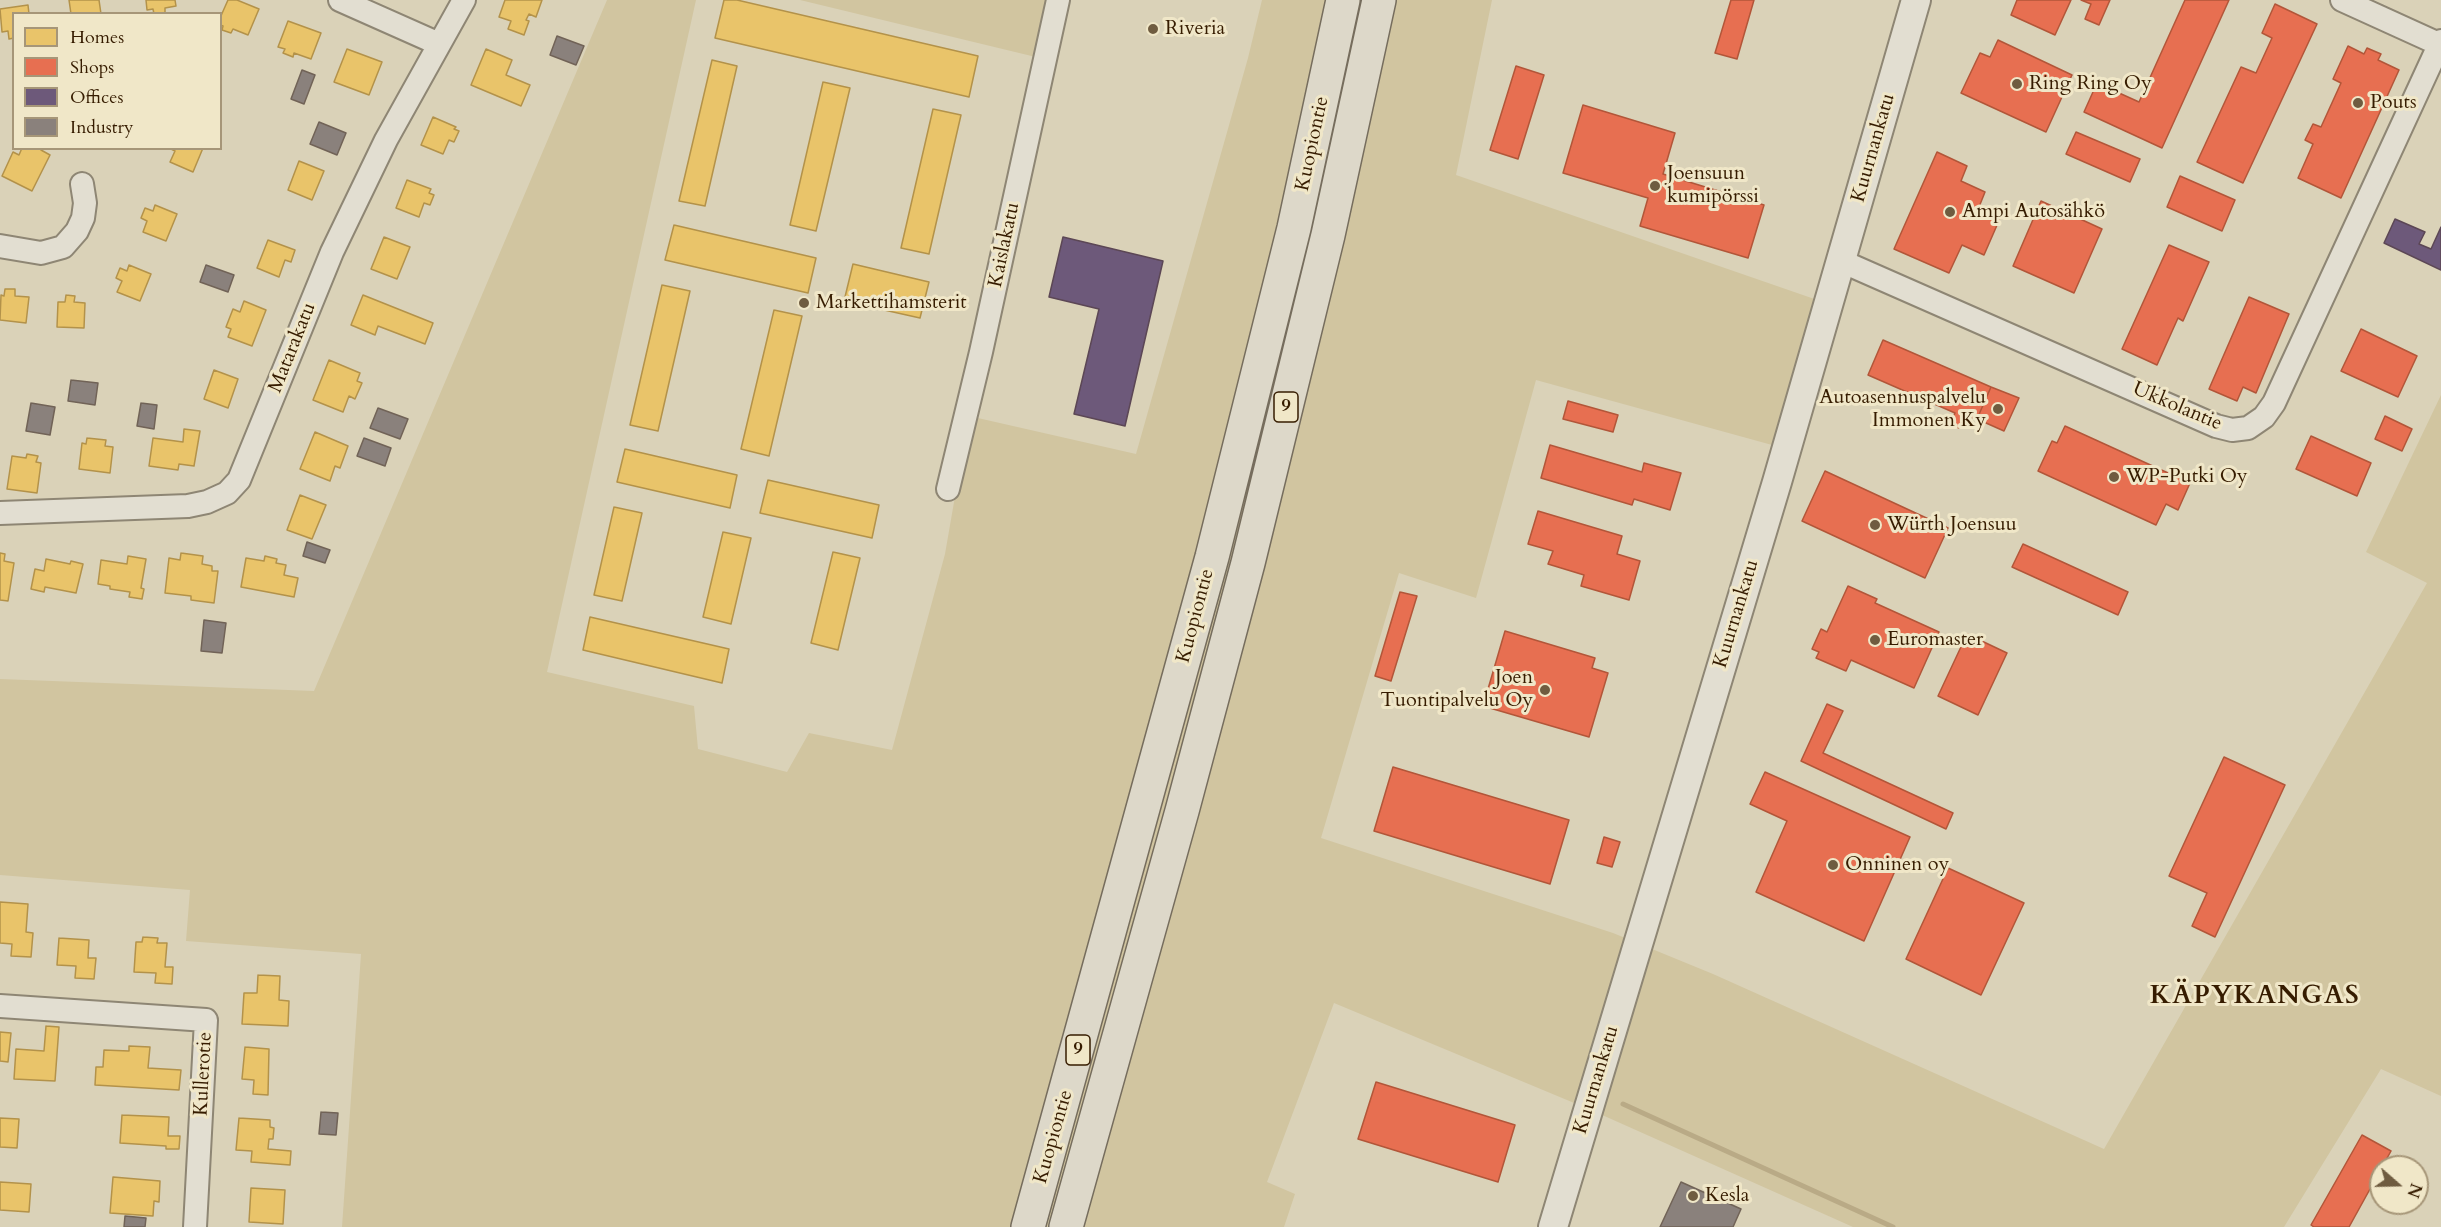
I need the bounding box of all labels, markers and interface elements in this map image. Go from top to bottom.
legend [12,12,222,150]
place label: Riveria [1165,17,1225,41]
marker: Riveria [1146,22,1160,36]
text: Homes [70,25,124,50]
text: Shops [70,55,114,80]
place label: Ring Ring Oy [2029,72,2152,96]
marker: Ring Ring Oy [2010,77,2024,91]
text: Offices [70,85,124,110]
street label: Kuurnankatu [1847,91,1901,205]
place label: Pouts [2370,91,2417,115]
street label: Kuopiontie [1291,94,1335,194]
marker: Pouts [2351,96,2365,110]
text: Industry [70,115,134,140]
place label: Joensuun kumipörssi [1667,162,1759,209]
marker: Joensuun kumipörssi [1648,179,1662,193]
street label: Kaislakatu [984,200,1026,290]
place label: Ampi Autosähkö [1962,200,2105,224]
marker: Ampi Autosähkö [1943,205,1957,219]
place label: Markettihamsterit [816,291,967,315]
marker: Markettihamsterit [797,296,811,310]
street label: Matarakatu [264,299,322,397]
street label: Ukkolantie [2129,377,2225,437]
place label: Autoasennuspalvelu Immonen Ky [1819,386,1986,433]
road number: 9 [1274,392,1298,422]
marker: Autoasennuspalvelu Immonen Ky [1991,402,2005,416]
place label: WP-Putki Oy [2126,465,2248,489]
marker: WP-Putki Oy [2107,470,2121,484]
place label: Würth Joensuu [1887,513,2017,537]
marker: Würth Joensuu [1868,518,1882,532]
street label: Kuurnankatu [1709,557,1765,671]
street label: Kuopiontie [1172,566,1220,666]
place label: Euromaster [1887,628,1983,652]
marker: Euromaster [1868,633,1882,647]
place label: Joen Tuontipalvelu Oy [1380,666,1533,713]
marker: Joen Tuontipalvelu Oy [1538,683,1552,697]
place label: Onninen oy [1845,853,1949,877]
marker: Onninen oy [1826,858,1840,872]
district label: KÄPYKANGAS [2150,981,2360,1013]
street label: Kuurnankatu [1569,1023,1625,1137]
street label: Kullerotie [190,1031,218,1117]
road number: 9 [1066,1035,1090,1065]
street label: Kuopiontie [1029,1087,1079,1187]
north arrow [2369,1155,2429,1215]
text: N [2401,1180,2427,1201]
place label: Kesla [1705,1184,1749,1208]
marker: Kesla [1686,1189,1700,1203]

